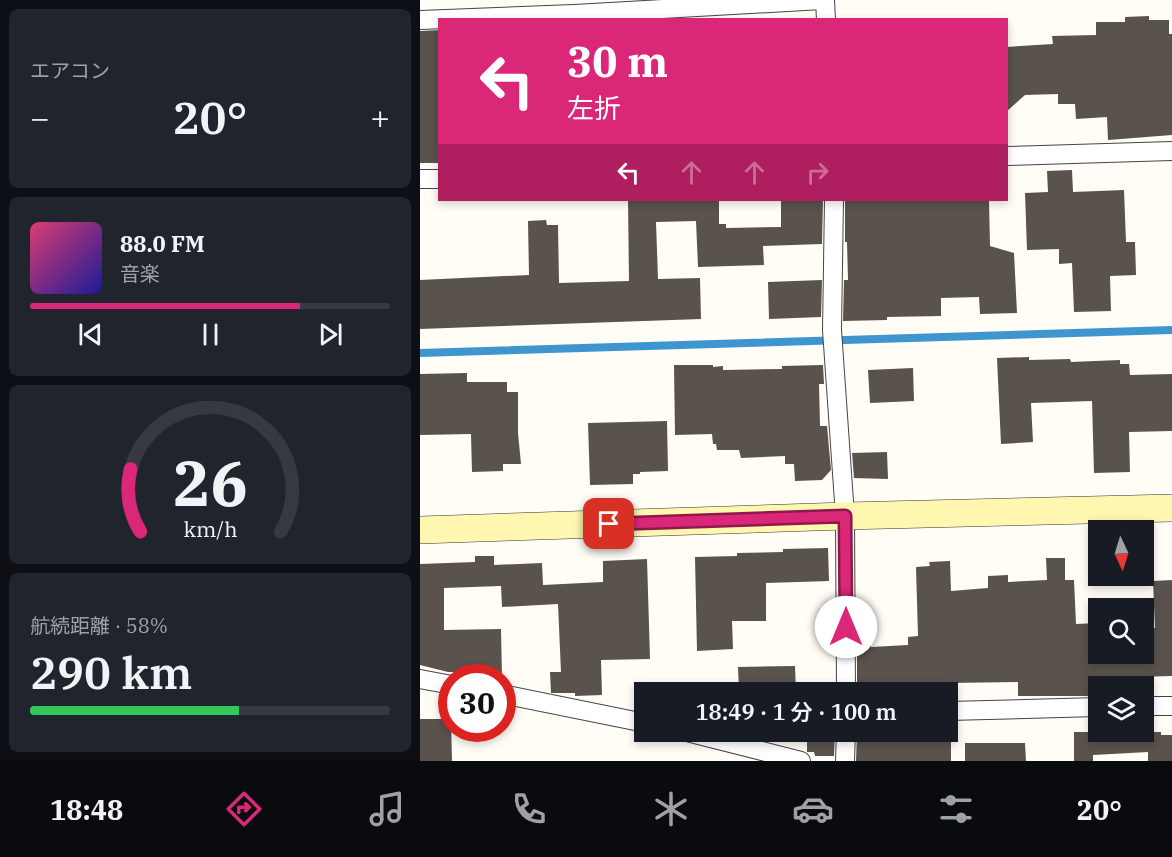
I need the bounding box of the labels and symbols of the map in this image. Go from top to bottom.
pin [583,498,634,549]
north arrow [1088,520,1154,586]
position arrow [814,595,878,659]
speed limit sign: 30 [438,664,516,742]

